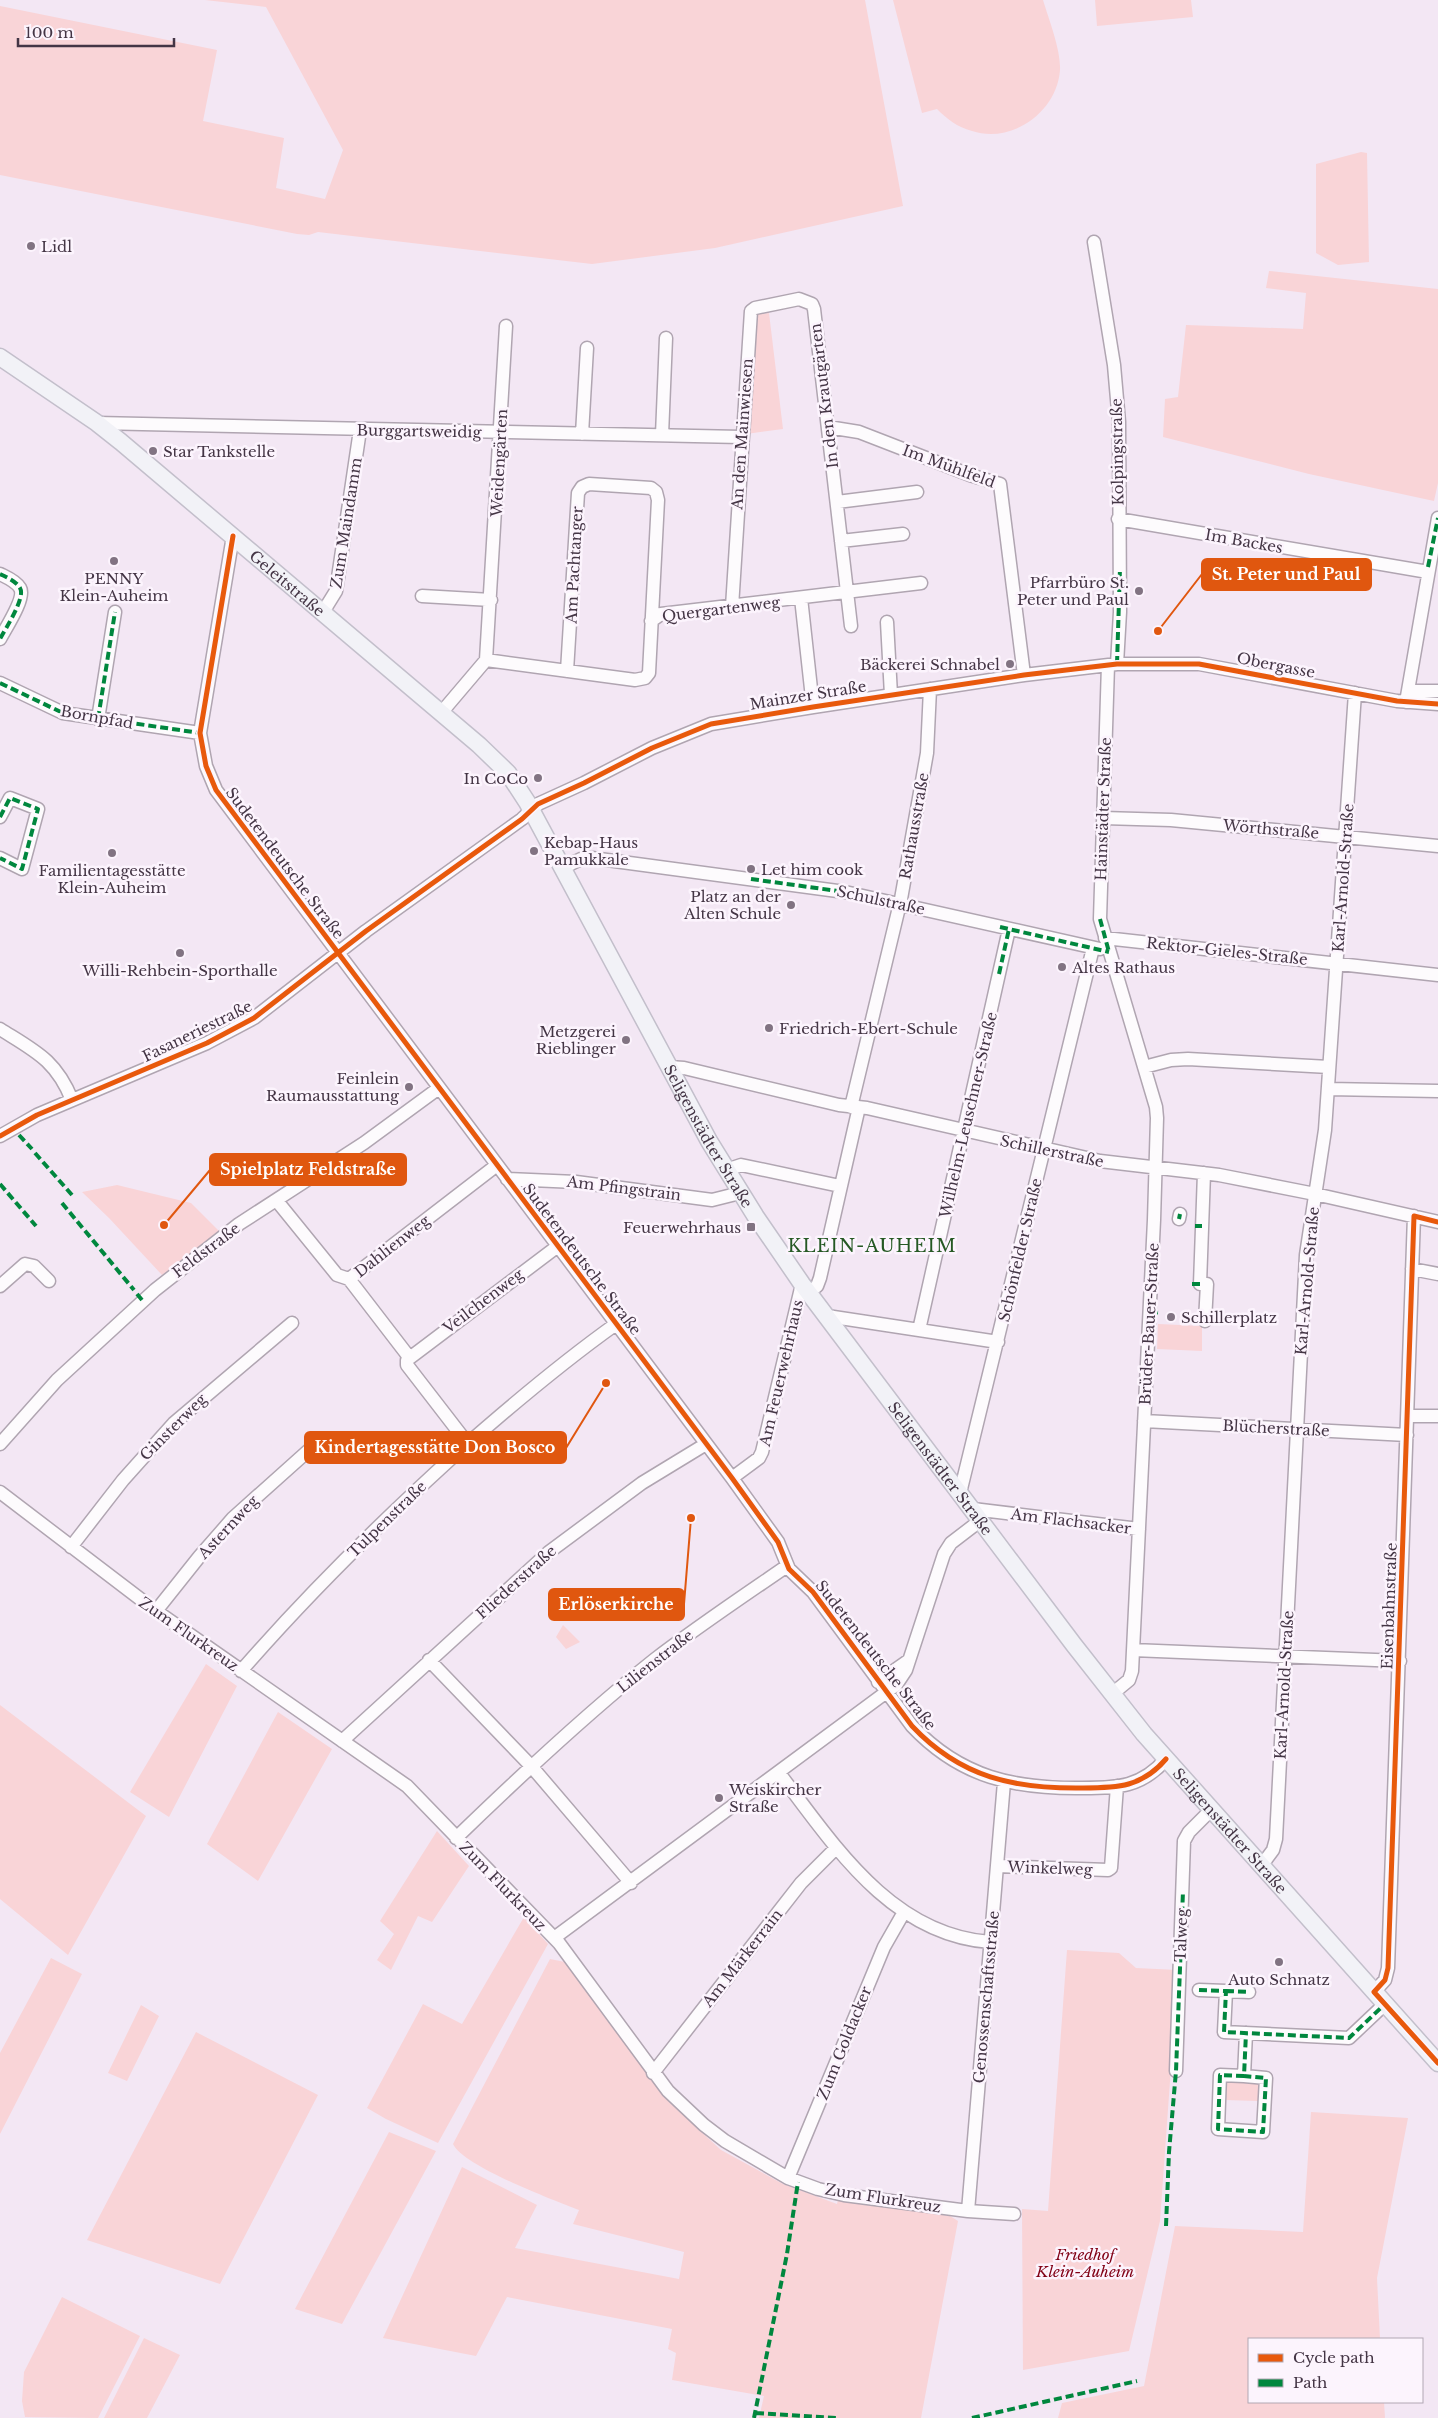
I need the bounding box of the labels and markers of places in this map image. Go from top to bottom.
place label: Lidl [41,237,72,256]
marker: Lidl [25,240,37,252]
place label: Star Tankstelle [163,442,275,461]
marker: Star Tankstelle [147,445,159,457]
marker: PENNY Klein-Auheim [108,555,120,567]
callout: St. Peter und Paul [1202,559,1371,590]
place label: PENNY Klein-Auheim [60,569,168,605]
place label: Pfarrbüro St. Peter und Paul [1017,573,1129,609]
marker: Pfarrbüro St. Peter und Paul [1133,585,1145,597]
place label: Bäckerei Schnabel [860,655,1000,674]
marker: Bäckerei Schnabel [1004,658,1016,670]
place label: In CoCo [463,769,528,788]
marker: In CoCo [532,772,544,784]
place label: Kebap-Haus Pamukkale [544,833,638,869]
marker: Kebap-Haus Pamukkale [528,845,540,857]
marker: Familientagesstätte Klein-Auheim [106,847,118,859]
place label: Let him cook [761,860,864,879]
place label: Familientagesstätte Klein-Auheim [39,861,185,897]
marker: Let him cook [745,863,757,875]
place label: Platz an der Alten Schule [683,887,782,923]
marker: Platz an der Alten Schule [785,899,797,911]
marker: Willi-Rehbein-Sporthalle [174,947,186,959]
place label: Altes Rathaus [1071,958,1175,977]
place label: Willi-Rehbein-Sporthalle [81,961,278,980]
marker: Altes Rathaus [1056,961,1068,973]
place label: Friedrich-Ebert-Schule [779,1019,958,1038]
place label: Metzgerei Rieblinger [536,1022,617,1058]
marker: Friedrich-Ebert-Schule [763,1022,775,1034]
marker: Metzgerei Rieblinger [620,1034,632,1046]
place label: Feinlein Raumausstattung [266,1069,400,1105]
marker: Feinlein Raumausstattung [403,1081,415,1093]
callout: Spielplatz Feldstraße [210,1154,406,1185]
place label: Feuerwehrhaus [623,1218,741,1237]
marker: Feuerwehrhaus [745,1221,757,1233]
place label: Schillerplatz [1181,1308,1277,1327]
marker: Schillerplatz [1165,1311,1177,1323]
callout: Kindertagesstätte Don Bosco [305,1432,566,1463]
callout: Erlöserkirche [549,1589,684,1620]
place label: Weiskircher Straße [728,1780,822,1816]
marker: Weiskircher Straße [713,1792,725,1804]
marker: Auto Schnatz [1273,1956,1285,1968]
place label: Auto Schnatz [1227,1970,1330,1989]

